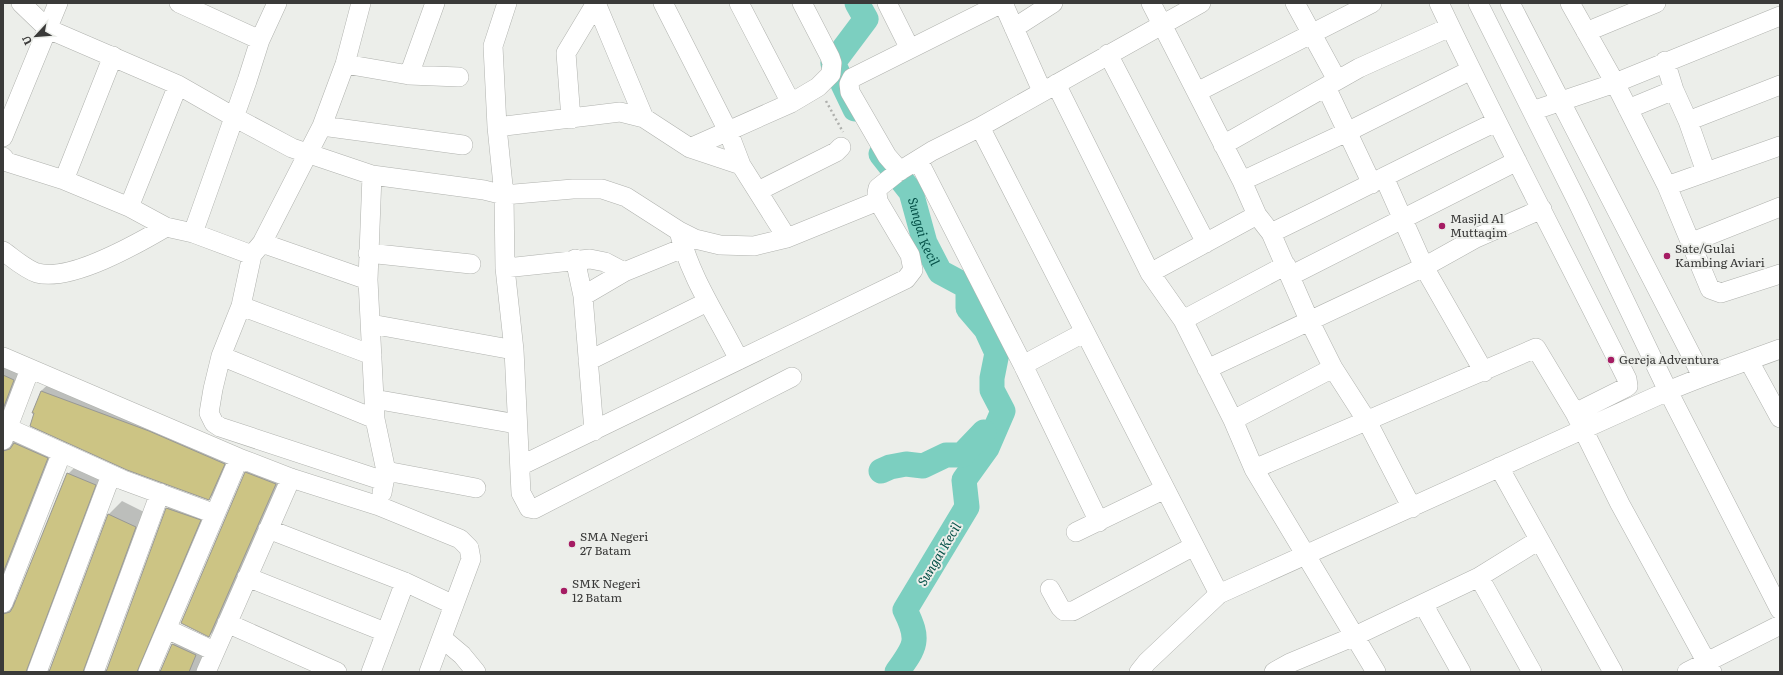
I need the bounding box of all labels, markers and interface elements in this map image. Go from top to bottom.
north arrow [16,16,56,56]
text: U [17,33,35,48]
water label: Sungai Kecil [904,195,945,269]
place label: Masjid Al Muttaqim [1450,209,1508,241]
marker: Masjid Al Muttaqim [1437,221,1447,231]
place label: Sate/Gulai Kambing Aviari [1675,239,1765,271]
marker: Sate/Gulai Kambing Aviari [1662,251,1672,261]
place label: Gereja Adventura [1619,350,1720,368]
marker: Gereja Adventura [1606,355,1616,365]
water label: Sungai Kecil [912,518,965,589]
place label: SMA Negeri 27 Batam [580,527,648,559]
marker: SMA Negeri 27 Batam [567,539,577,549]
place label: SMK Negeri 12 Batam [572,574,640,606]
marker: SMK Negeri 12 Batam [559,586,569,596]

